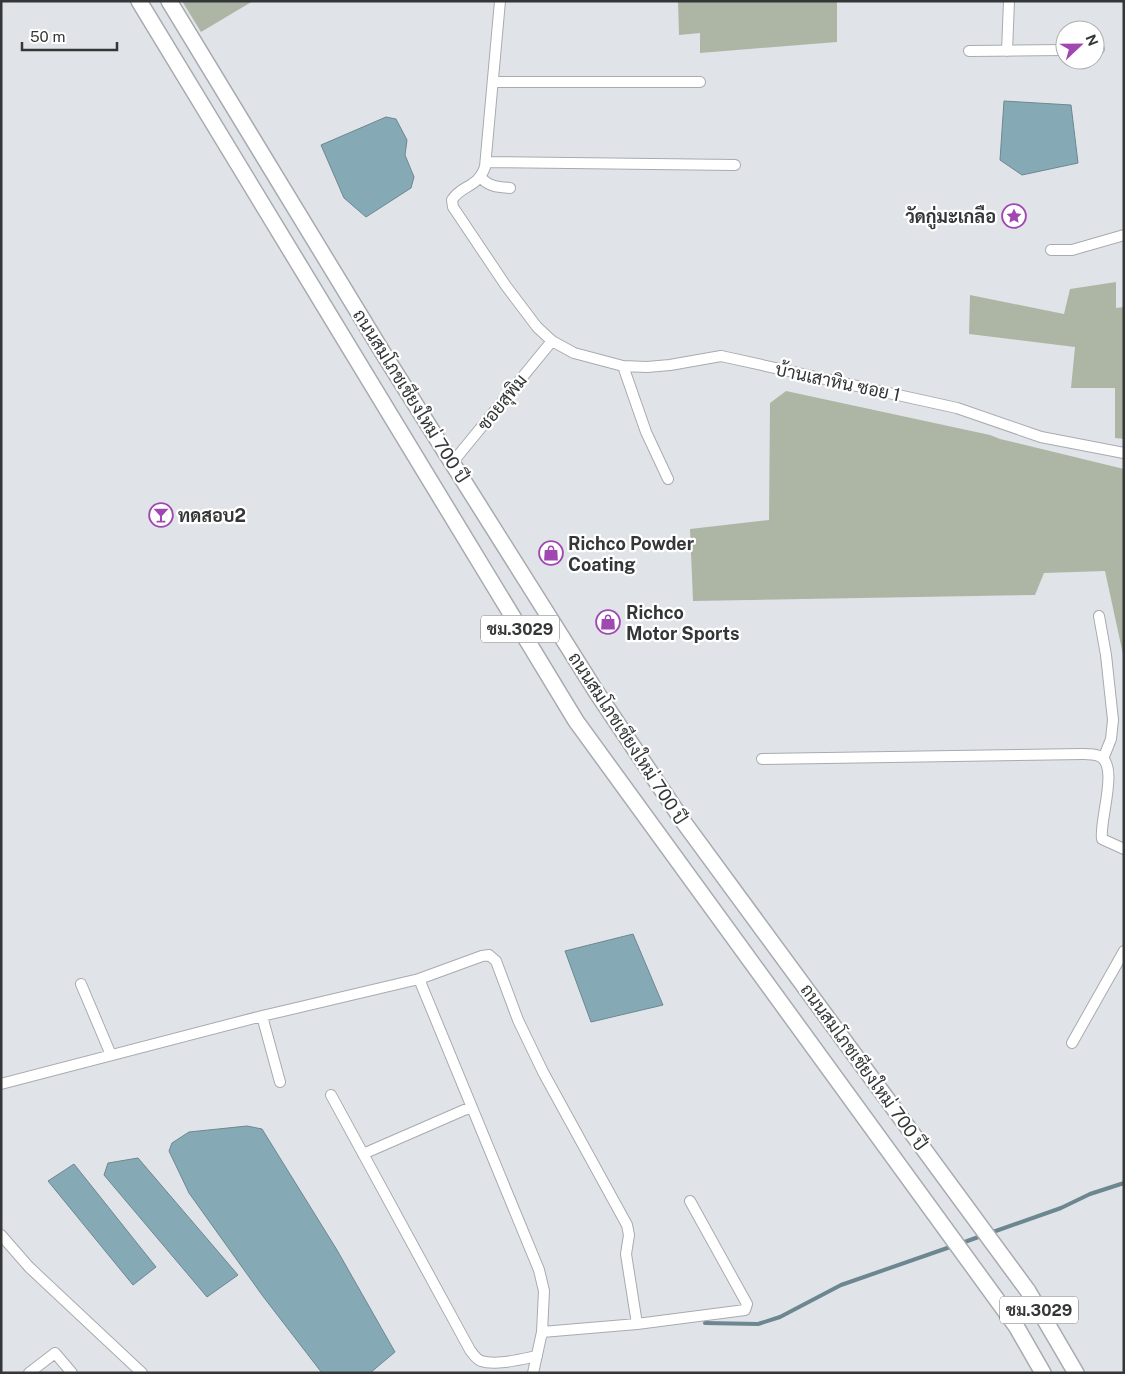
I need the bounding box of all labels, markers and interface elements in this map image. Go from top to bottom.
scale bar [22,20,118,52]
north arrow [1055,20,1105,70]
text: 50 m [30,28,65,45]
text: N [1083,32,1102,48]
place icon: วัดกู่มะเกลือ [1001,203,1027,229]
place label: วัดกู่มะเกลือ [905,205,996,230]
street label: ถนนสมโภชเชียงใหม่ 700 ปี [349,304,475,487]
street label: บ้านเสาหิน ซอย 1 [773,357,903,406]
street label: ซอยสุพิม [473,370,533,436]
bar icon: ทดสอบ2 [148,502,174,528]
place label: ทดสอบ2 [178,505,246,526]
place label: Richco Powder Coating [568,533,695,575]
shop icon: Richco Powder Coating [538,540,564,566]
place label: Richco Motor Sports [626,602,739,644]
shop icon: Richco Motor Sports [595,609,621,635]
road number: ชม.3029 [481,616,559,642]
street label: ถนนสมโภชเชียงใหม่ 700 ปี [564,647,693,828]
street label: ถนนสมโภชเชียงใหม่ 700 ปี [796,978,933,1154]
road number: ชม.3029 [1000,1296,1078,1324]

